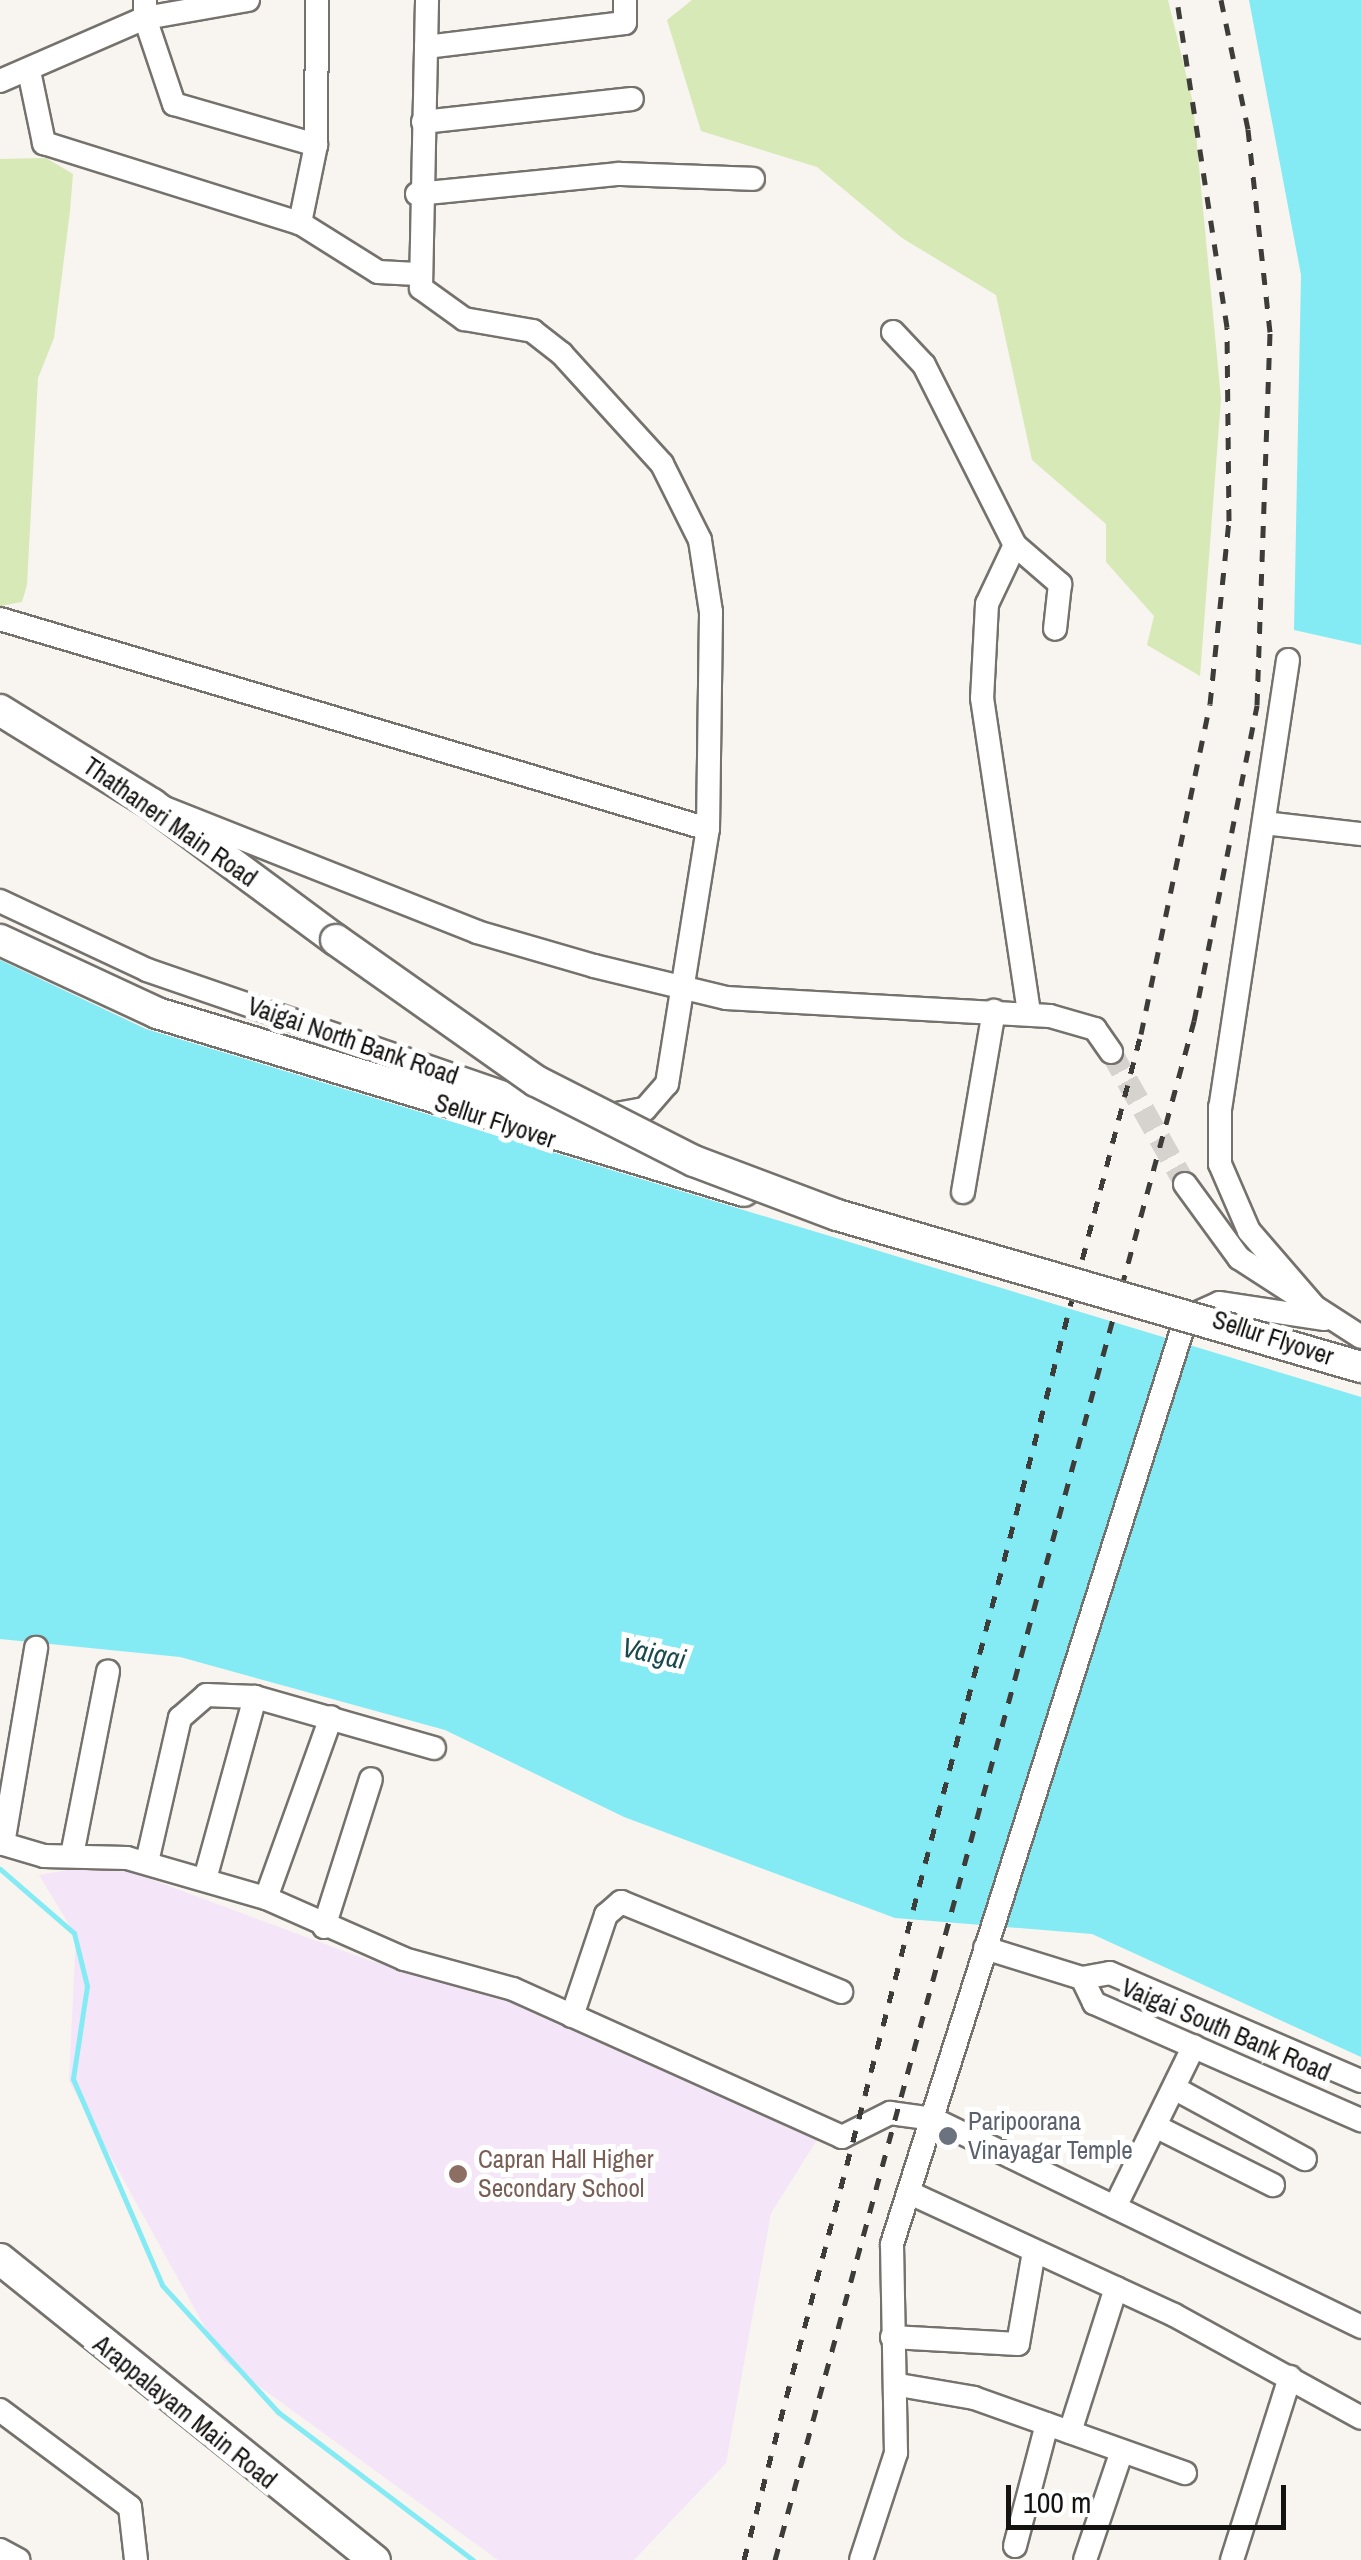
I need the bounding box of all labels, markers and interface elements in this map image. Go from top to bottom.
street label: Thathaneri Main Road [77,751,263,893]
street label: Vaigai North Bank Road [244,991,462,1091]
street label: Sellur Flyover [431,1087,559,1155]
street label: Sellur Flyover [1209,1304,1337,1372]
water label: Vaigai [619,1630,689,1676]
street label: Vaigai South Bank Road [1117,1972,1335,2088]
place label: Paripoorana Vinayagar Temple [968,2107,1133,2166]
marker: Paripoorana Vinayagar Temple [937,2125,959,2147]
place label: Capran Hall Higher Secondary School [478,2145,653,2204]
marker: Capran Hall Higher Secondary School [447,2163,469,2185]
street label: Arappalayam Main Road [87,2329,283,2495]
scale bar [1011,2465,1291,2527]
text: 100 m [1023,2482,1091,2522]

